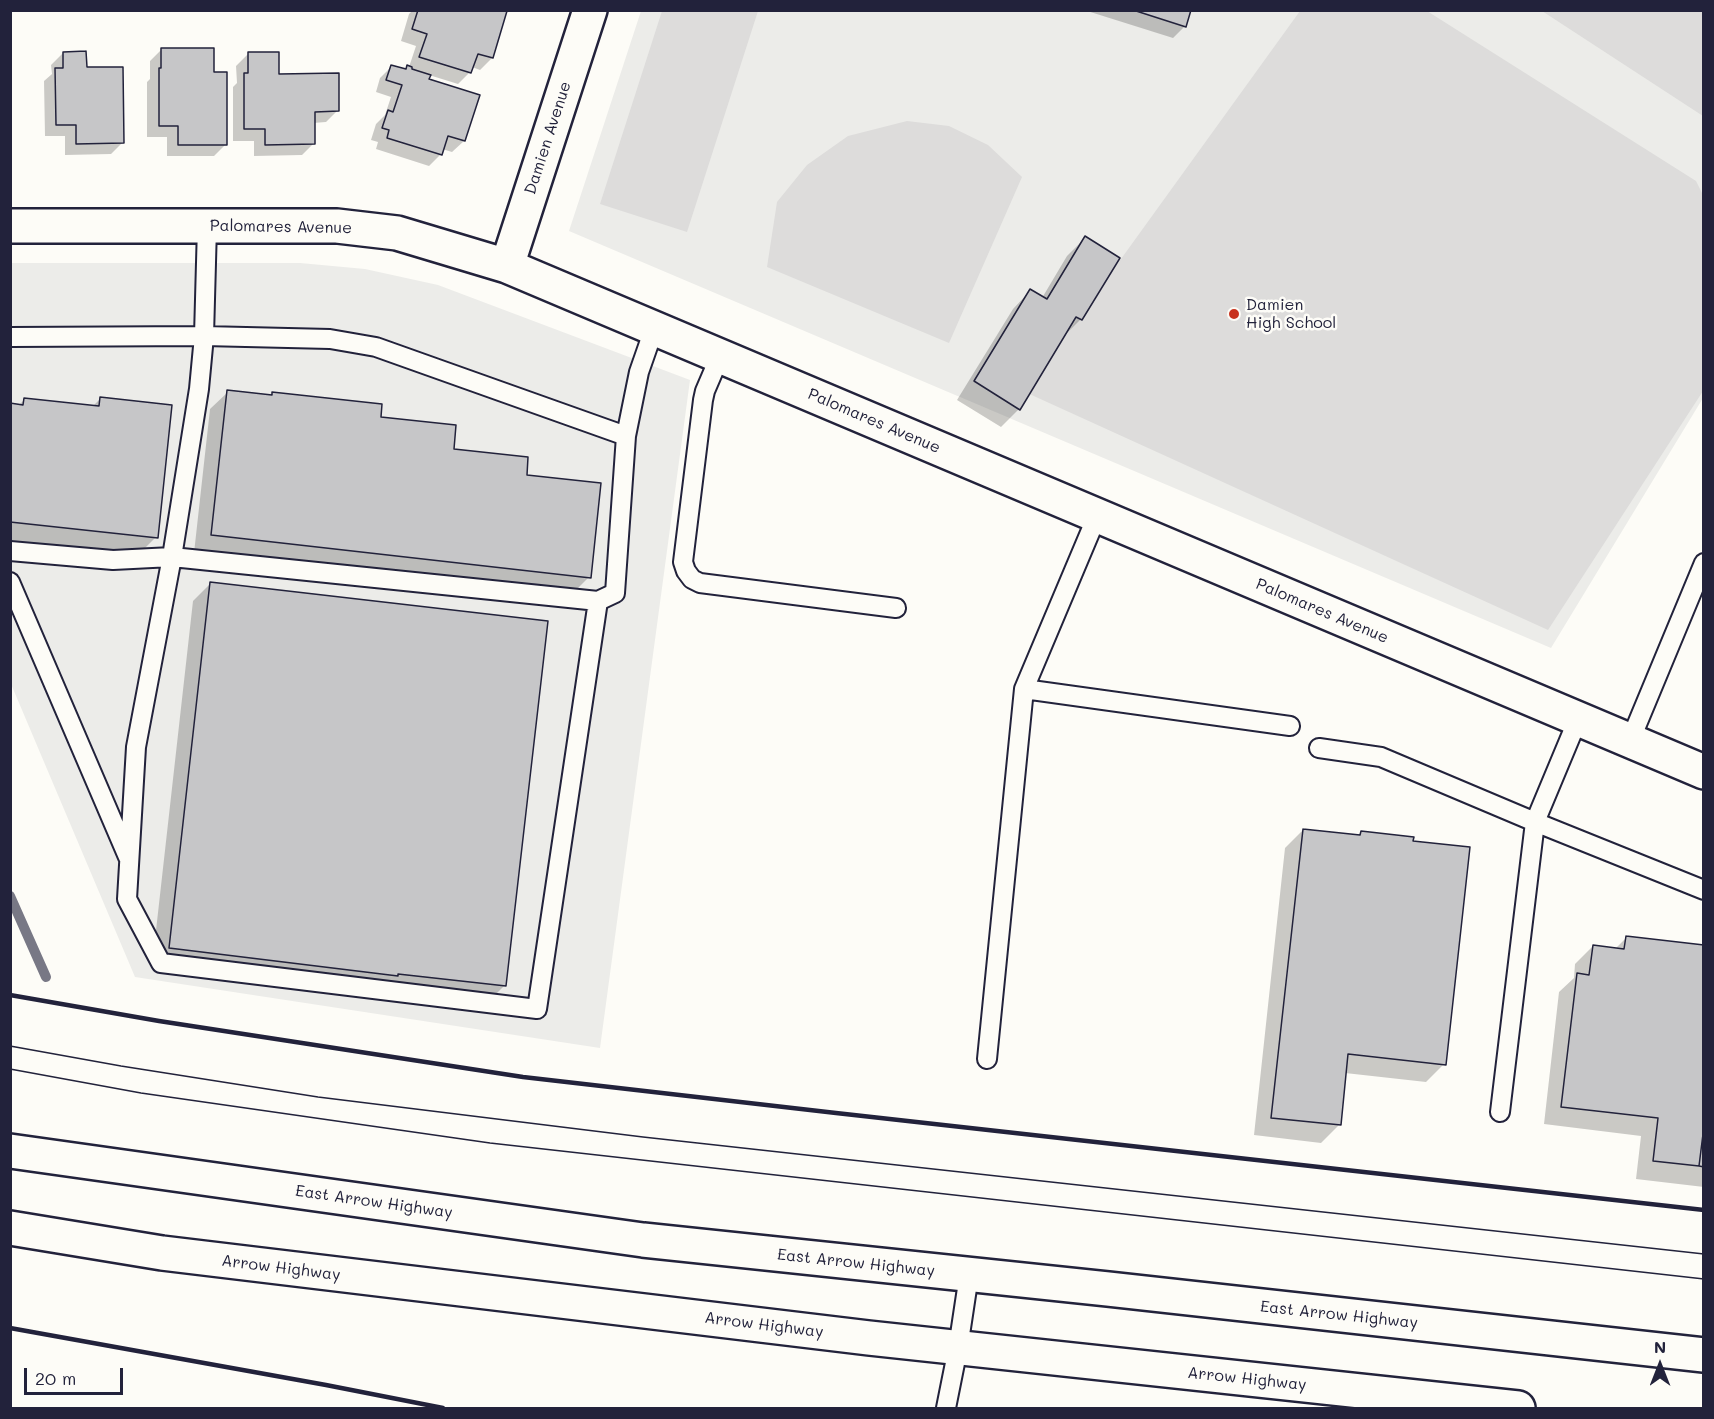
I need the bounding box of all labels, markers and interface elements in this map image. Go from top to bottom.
street label: Damien Avenue [521,79,575,197]
street label: Palomares Avenue [210,216,352,238]
place label: Damien High School [1246,295,1336,333]
marker: Damien High School [1227,307,1241,321]
street label: Palomares Avenue [805,384,943,458]
street label: Palomares Avenue [1253,574,1391,648]
street label: East Arrow Highway [294,1181,454,1223]
street label: East Arrow Highway [776,1245,936,1281]
street label: Arrow Highway [221,1251,341,1285]
street label: East Arrow Highway [1259,1297,1419,1333]
street label: Arrow Highway [704,1308,824,1342]
north arrow [1630,1335,1690,1395]
text: N [1654,1336,1666,1357]
scale bar [27,1356,126,1394]
street label: Arrow Highway [1187,1363,1307,1395]
text: 20 m [35,1366,76,1390]

